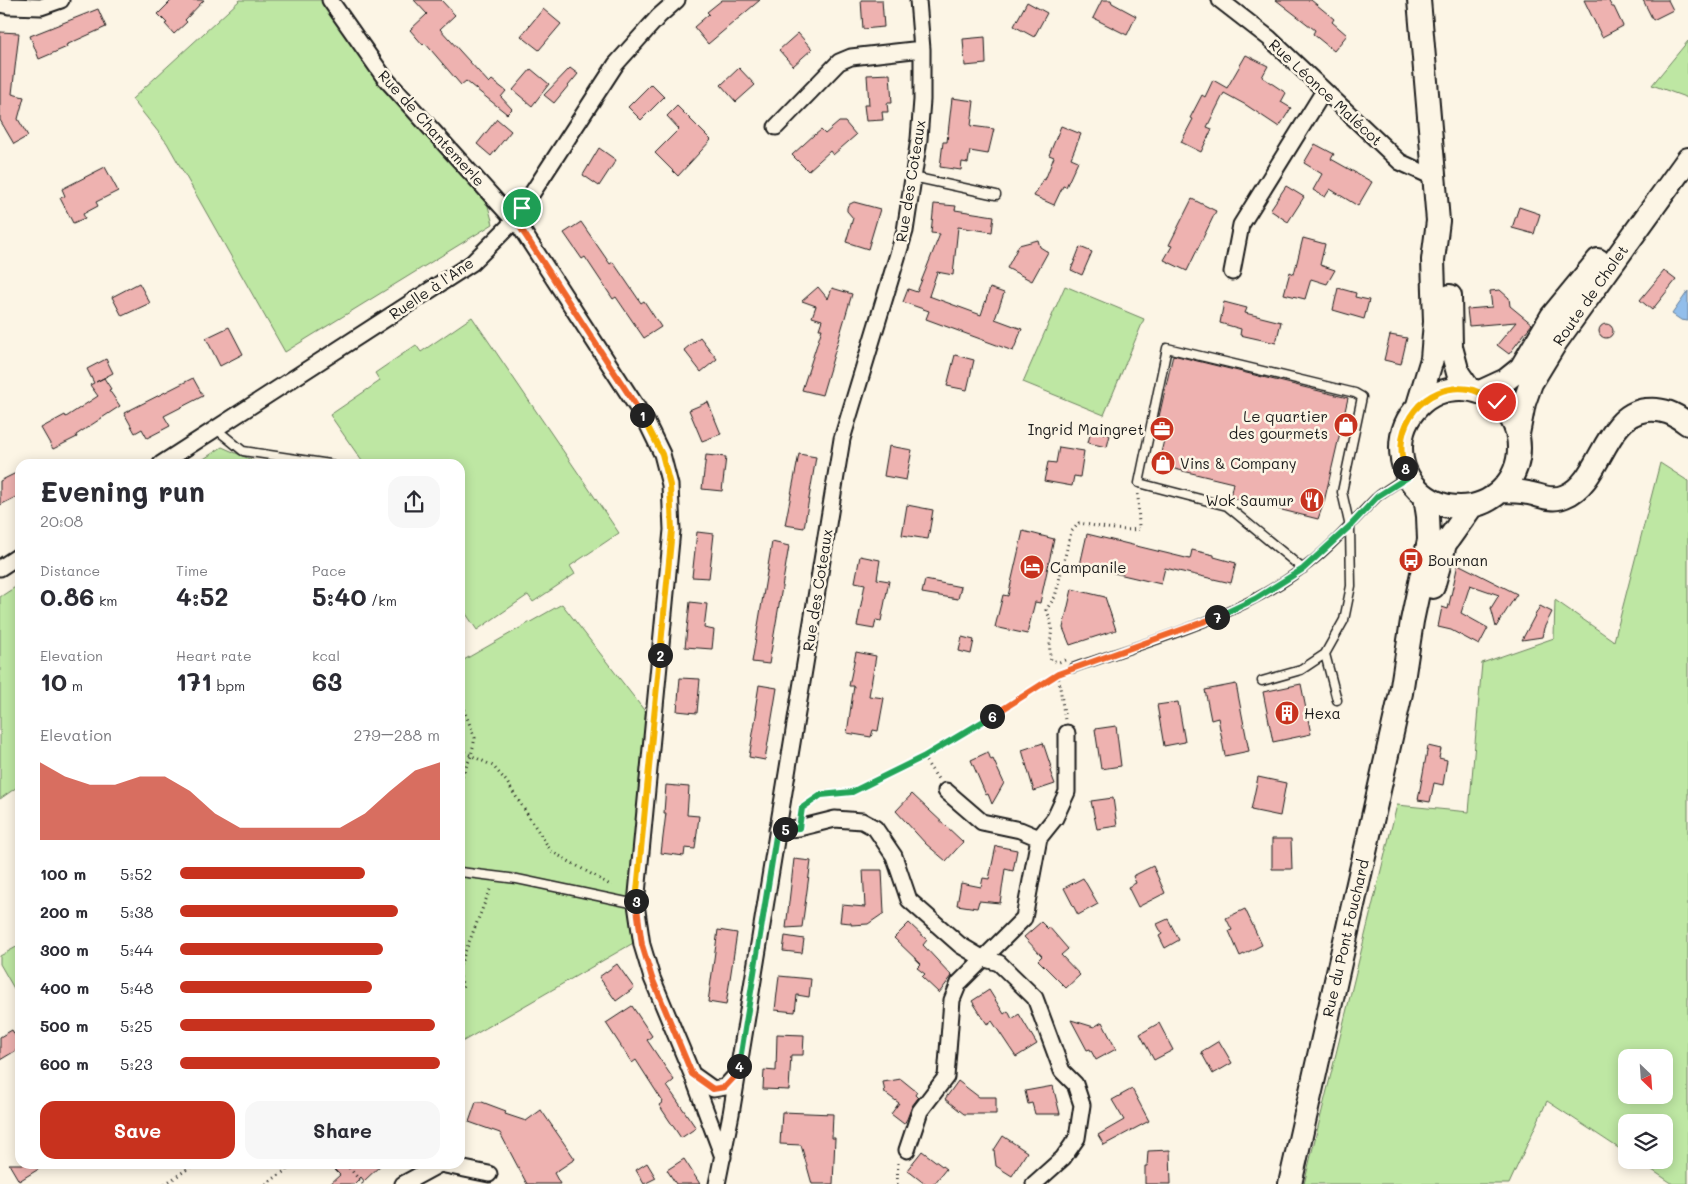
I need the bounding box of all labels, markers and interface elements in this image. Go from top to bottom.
street label: Rue Léonce Malécot [1265,34,1387,150]
street label: Rue de Chantemerle [374,66,490,190]
street label: Rue des Coteaux [890,118,930,244]
pin [501,187,543,229]
icon: arrive [508,194,536,222]
street label: Route de Cholet [1548,241,1632,349]
street label: Ruelle à l'Ane [385,252,477,324]
pin [1476,381,1518,423]
icon: check [1483,388,1511,416]
pin: 1 [630,402,654,428]
text: 1 [639,406,646,425]
place label: Le quartier des gourmets [1229,406,1328,443]
shop icon: Le quartier des gourmets [1333,412,1359,438]
office icon: Ingrid Maingret [1149,416,1175,442]
place label: Ingrid Maingret [1028,419,1144,439]
shop icon: Vins & Company [1150,450,1176,476]
place label: Vins & Company [1180,453,1297,473]
pin: 8 [1392,456,1418,480]
text: 8 [1401,459,1410,478]
text: Evening run [40,473,205,509]
button: share [388,476,440,528]
restaurant icon: Wok Saumur [1299,487,1325,513]
place label: Wok Saumur [1205,490,1294,510]
text: 20:08 [40,510,83,531]
street label: Rue des Coteaux [797,527,837,653]
bus stop icon: Bournan [1398,547,1424,573]
place label: Bournan [1428,550,1488,570]
hotel icon: Campanile [1019,554,1045,580]
place label: Campanile [1050,557,1127,577]
text: Distance [40,561,100,580]
text: Time [176,561,208,580]
text: Pace [312,561,346,580]
text: 0.86 [40,580,94,612]
text: 4:52 [176,580,228,612]
text: 5:40 [312,580,366,612]
text: km [94,591,117,610]
text: /km [366,591,397,610]
pin: 7 [1204,604,1230,630]
text: 7 [1214,608,1221,627]
pin: 2 [648,642,672,668]
text: Elevation [40,646,103,665]
text: Heart rate [176,646,252,665]
text: kcal [312,646,340,665]
text: 2 [657,646,664,665]
text: 10 [40,665,67,697]
text: 171 [176,665,212,697]
text: 63 [312,665,342,697]
text: m [67,676,83,695]
text: bpm [212,676,245,695]
building icon: Hexa [1274,700,1300,726]
place label: Hexa [1304,703,1341,723]
pin: 6 [980,704,1004,728]
text: 6 [988,707,997,726]
text: Elevation [40,724,112,745]
text: 279–288 m [353,724,440,745]
pin: 5 [772,816,798,842]
text: 5 [781,820,790,839]
street label: Rue du Pont Fouchard [1317,857,1373,1019]
text: 100 m [40,863,86,884]
text: 5:52 [120,863,153,884]
pin: 3 [624,888,648,914]
text: 3 [632,892,641,911]
text: 200 m [40,901,88,922]
text: 5:38 [120,901,153,922]
text: 300 m [40,939,89,960]
text: 5:44 [120,939,153,960]
text: 400 m [40,977,89,998]
text: 5:48 [120,977,153,998]
text: 500 m [40,1015,88,1036]
text: 5:25 [120,1015,153,1036]
north arrow [1618,1049,1672,1104]
map controls [1618,1049,1673,1169]
text: 600 m [40,1053,89,1074]
text: 5:23 [120,1053,153,1074]
pin: 4 [726,1054,752,1078]
text: 4 [735,1057,744,1076]
button: Save [40,1101,235,1159]
button: Share [245,1101,440,1159]
button: layers [1618,1114,1673,1169]

